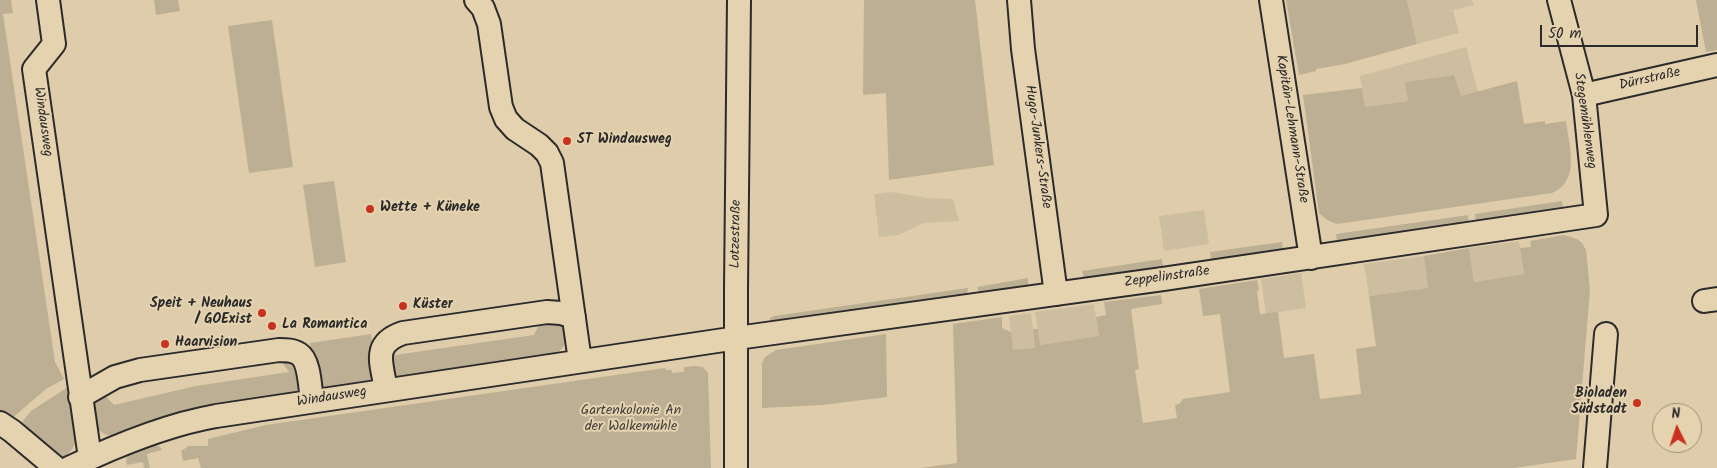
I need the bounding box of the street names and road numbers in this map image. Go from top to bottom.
street label: Kapitän-Lehmann-Straße [1271,54,1311,204]
street label: Dürrstraße [1618,65,1682,95]
street label: Stegemühlenweg [1569,72,1599,170]
street label: Hugo-Junkers-Straße [1020,84,1054,210]
street label: Windausweg [29,86,55,158]
street label: Lotzestraße [728,199,746,269]
street label: Zeppelinstraße [1123,264,1211,292]
street label: Windausweg [296,384,368,412]

